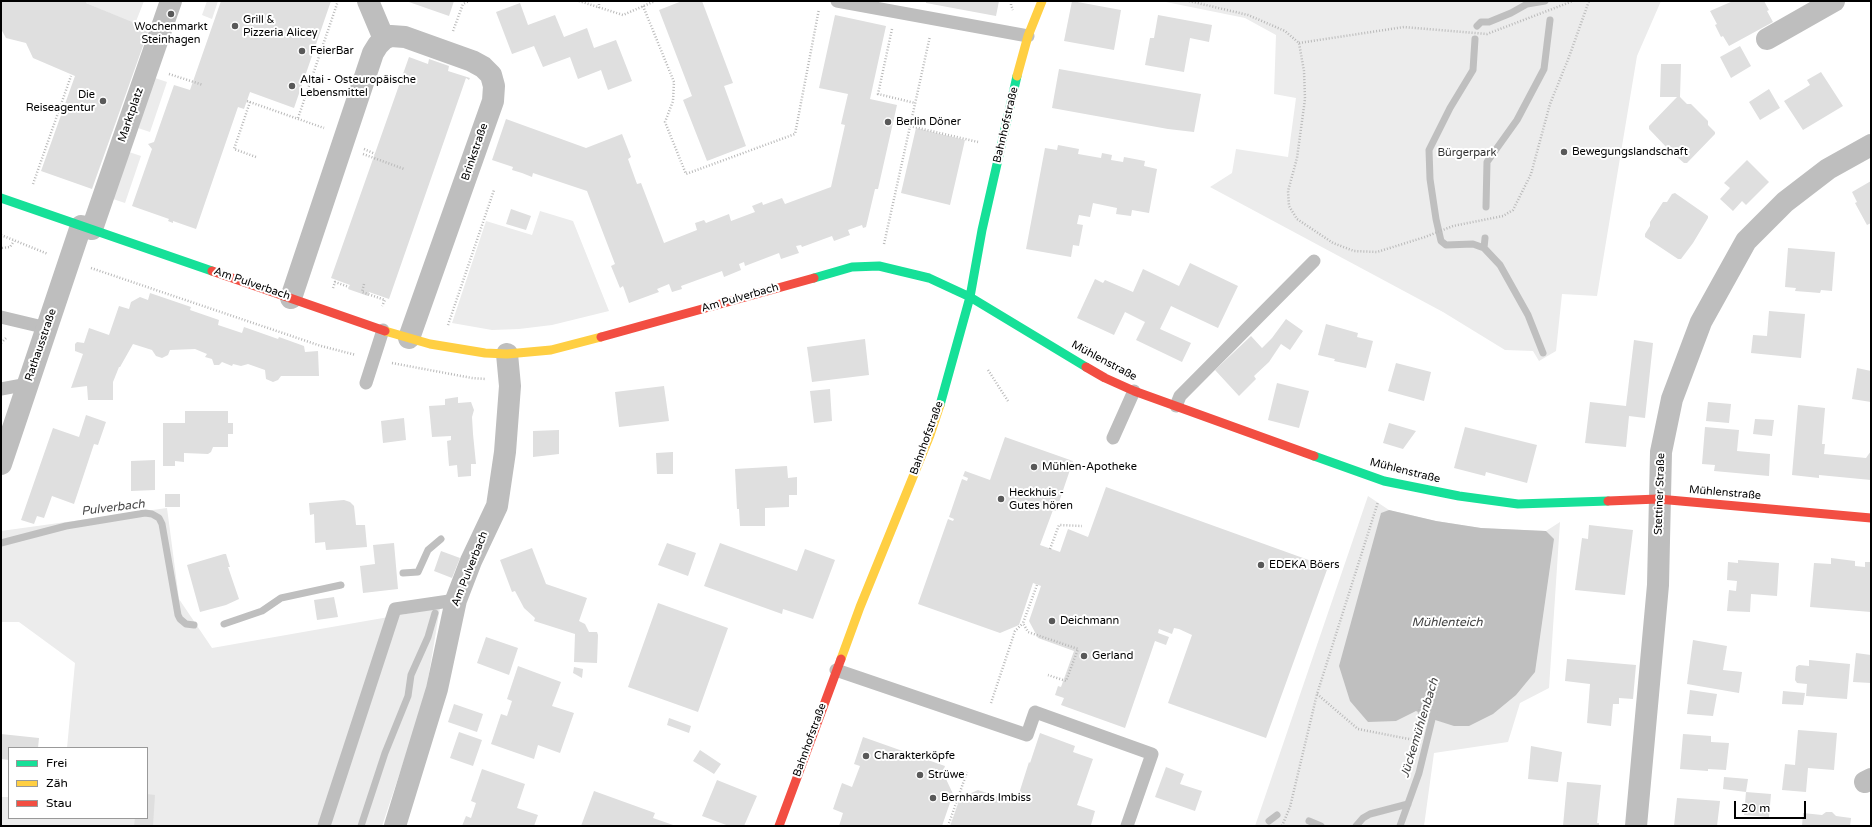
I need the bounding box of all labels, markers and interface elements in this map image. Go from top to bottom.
marker: Wochenmarkt Steinhagen [166,9,176,19]
place label: Grill & Pizzeria Alicey [243,13,318,39]
place label: Wochenmarkt Steinhagen [134,20,208,46]
marker: Grill & Pizzeria Alicey [230,21,240,31]
place label: FeierBar [310,44,354,58]
marker: FeierBar [297,46,307,56]
place label: Altai - Osteuropäische Lebensmittel [300,73,416,99]
marker: Altai - Osteuropäische Lebensmittel [287,81,297,91]
street label: Marktplatz [116,86,146,144]
street label: Bahnhofstraße [991,86,1021,164]
place label: Die Reiseagentur [26,88,95,114]
marker: Die Reiseagentur [98,96,108,106]
place label: Berlin Döner [896,115,961,129]
marker: Berlin Döner [883,117,893,127]
street label: Brinkstraße [459,122,491,182]
place label: Bewegungslandschaft [1572,145,1688,159]
park label: Bürgerpark [1437,146,1497,160]
marker: Bewegungslandschaft [1559,147,1569,157]
street label: Am Pulverbach [212,265,292,303]
street label: Am Pulverbach [700,281,780,315]
street label: Rathausstraße [22,307,60,383]
street label: Mühlenstraße [1069,338,1139,384]
street label: Bahnhofstraße [908,399,946,477]
street label: Stettiner Straße [1652,453,1668,535]
street label: Mühlenstraße [1368,456,1442,486]
place label: Mühlen-Apotheke [1042,460,1137,474]
marker: Mühlen-Apotheke [1029,462,1039,472]
street label: Mühlenstraße [1688,483,1762,503]
place label: Heckhuis - Gutes hören [1009,486,1073,512]
marker: Heckhuis - Gutes hören [996,494,1006,504]
water label: Pulverbach [80,497,146,519]
street label: Am Pulverbach [449,530,491,608]
place label: EDEKA Böers [1269,558,1339,572]
marker: EDEKA Böers [1256,560,1266,570]
place label: Deichmann [1060,614,1119,628]
marker: Deichmann [1047,616,1057,626]
water label: Mühlenteich [1412,616,1482,630]
place label: Gerland [1092,649,1133,663]
marker: Gerland [1079,651,1089,661]
water label: Jückemühlenbach [1398,677,1442,779]
street label: Bahnhofstraße [791,701,829,779]
legend [8,747,148,819]
place label: Charakterköpfe [874,749,955,763]
marker: Charakterköpfe [861,751,871,761]
text: Frei [46,756,67,770]
place label: Strüwe [928,768,965,782]
marker: Strüwe [915,770,925,780]
text: Zäh [46,776,68,790]
place label: Bernhards Imbiss [941,791,1031,805]
marker: Bernhards Imbiss [928,793,938,803]
scale bar [1736,793,1808,819]
text: Stau [46,796,72,810]
text: 20 m [1741,801,1770,815]

